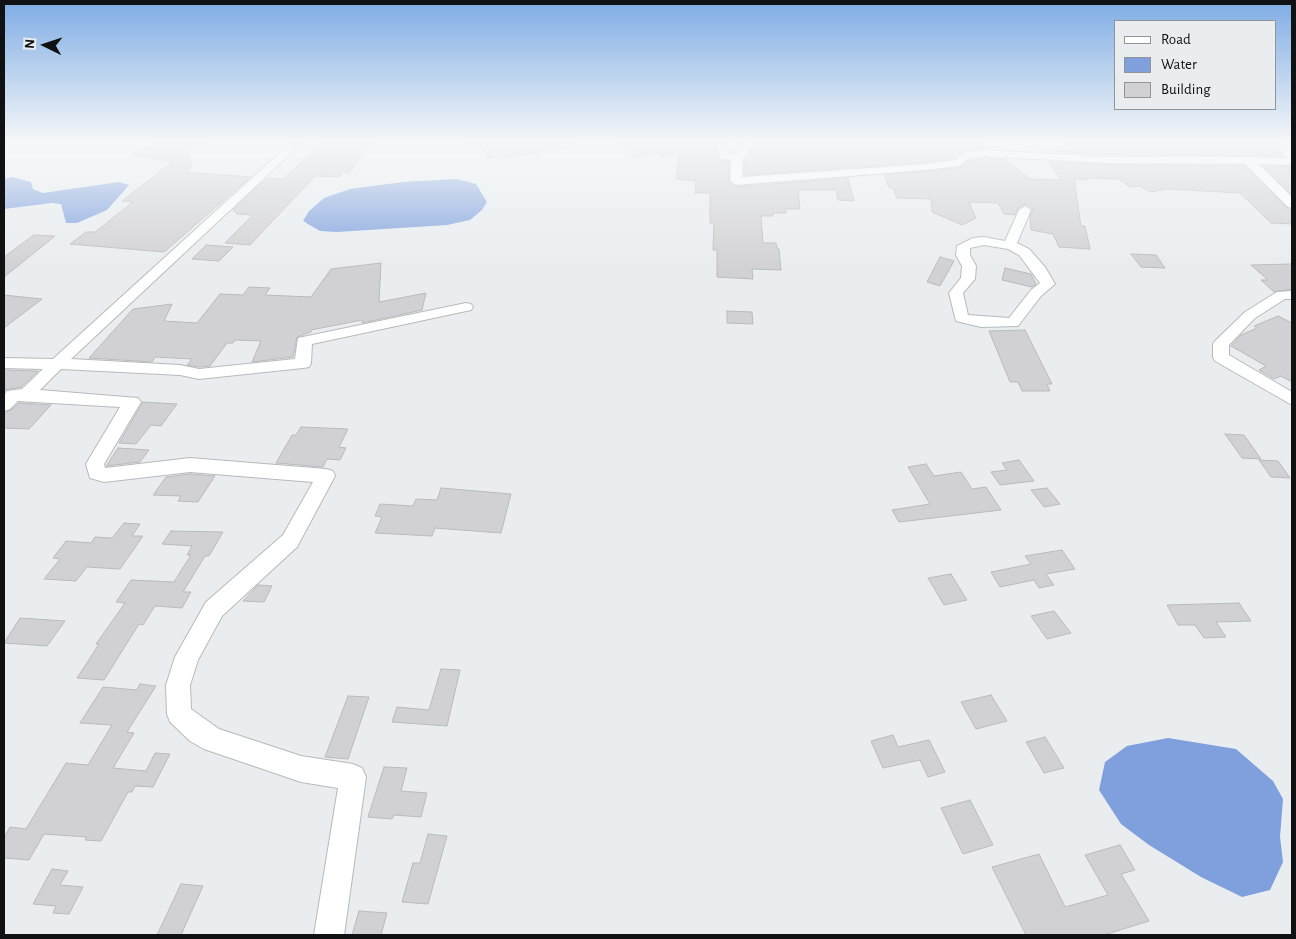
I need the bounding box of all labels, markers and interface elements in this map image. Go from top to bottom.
north arrow [20,20,70,70]
legend [1114,20,1276,110]
text: Road [1161,32,1191,47]
text: N [23,39,37,49]
text: Water [1161,57,1197,72]
text: Building [1161,82,1211,97]

